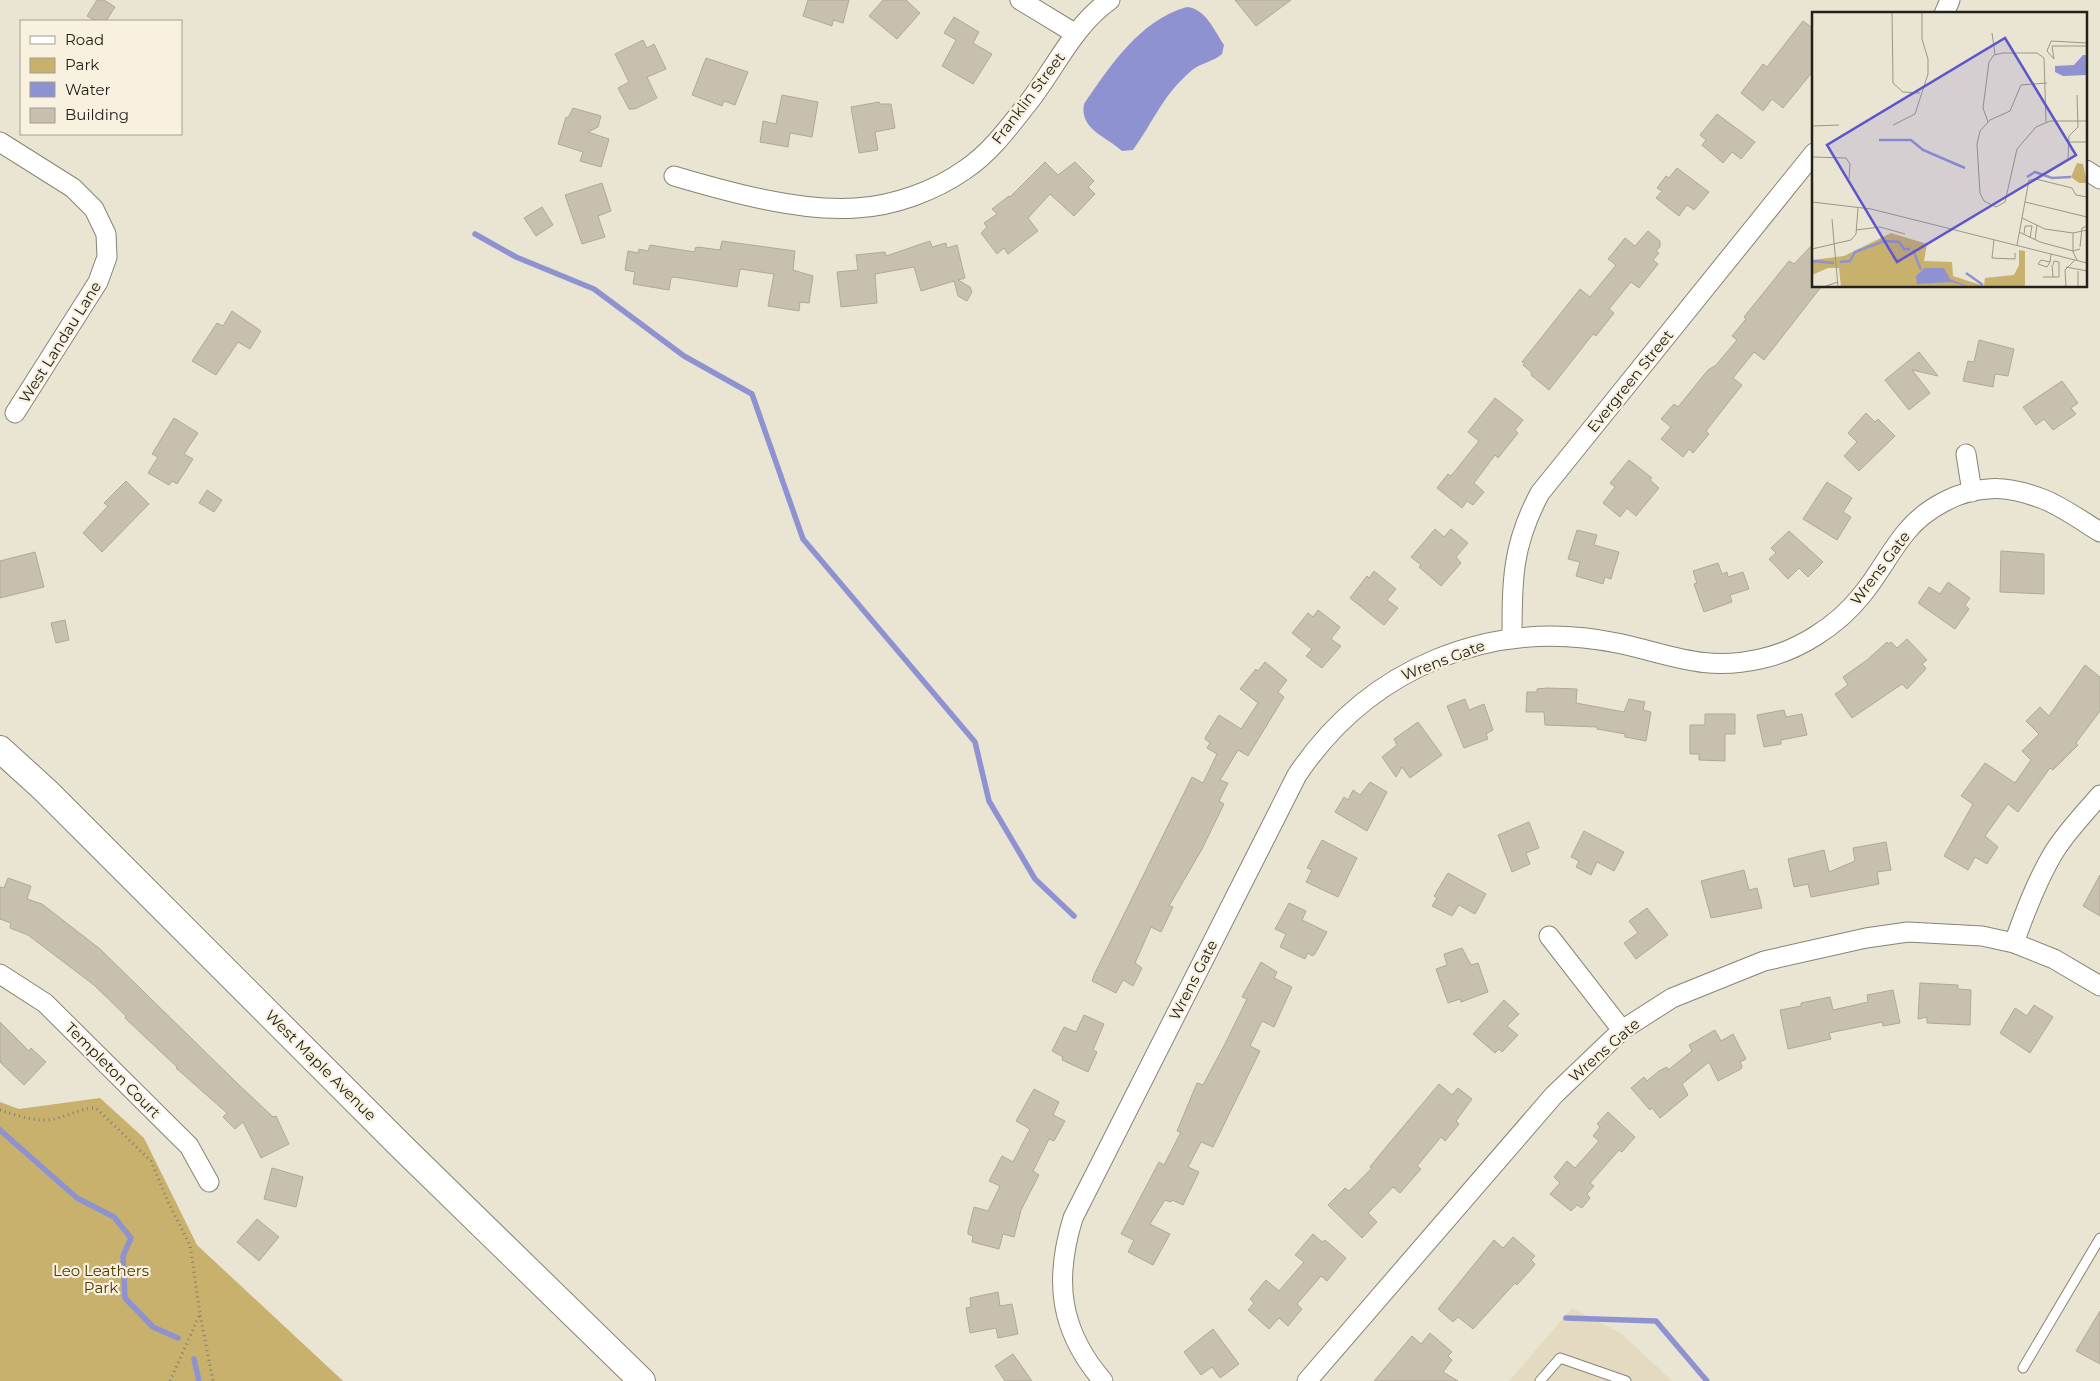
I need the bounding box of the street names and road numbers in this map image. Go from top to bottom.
street label: Franklin Street [987,48,1069,148]
street label: West Landau Lane [15,278,105,406]
street label: Evergreen Street [1583,326,1677,436]
street label: Wrens Gate [1846,527,1914,609]
street label: Wrens Gate [1399,635,1487,685]
street label: Wrens Gate [1165,937,1221,1023]
street label: West Maple Avenue [262,1006,380,1124]
street label: Wrens Gate [1565,1014,1643,1086]
street label: Templeton Court [61,1018,165,1122]

